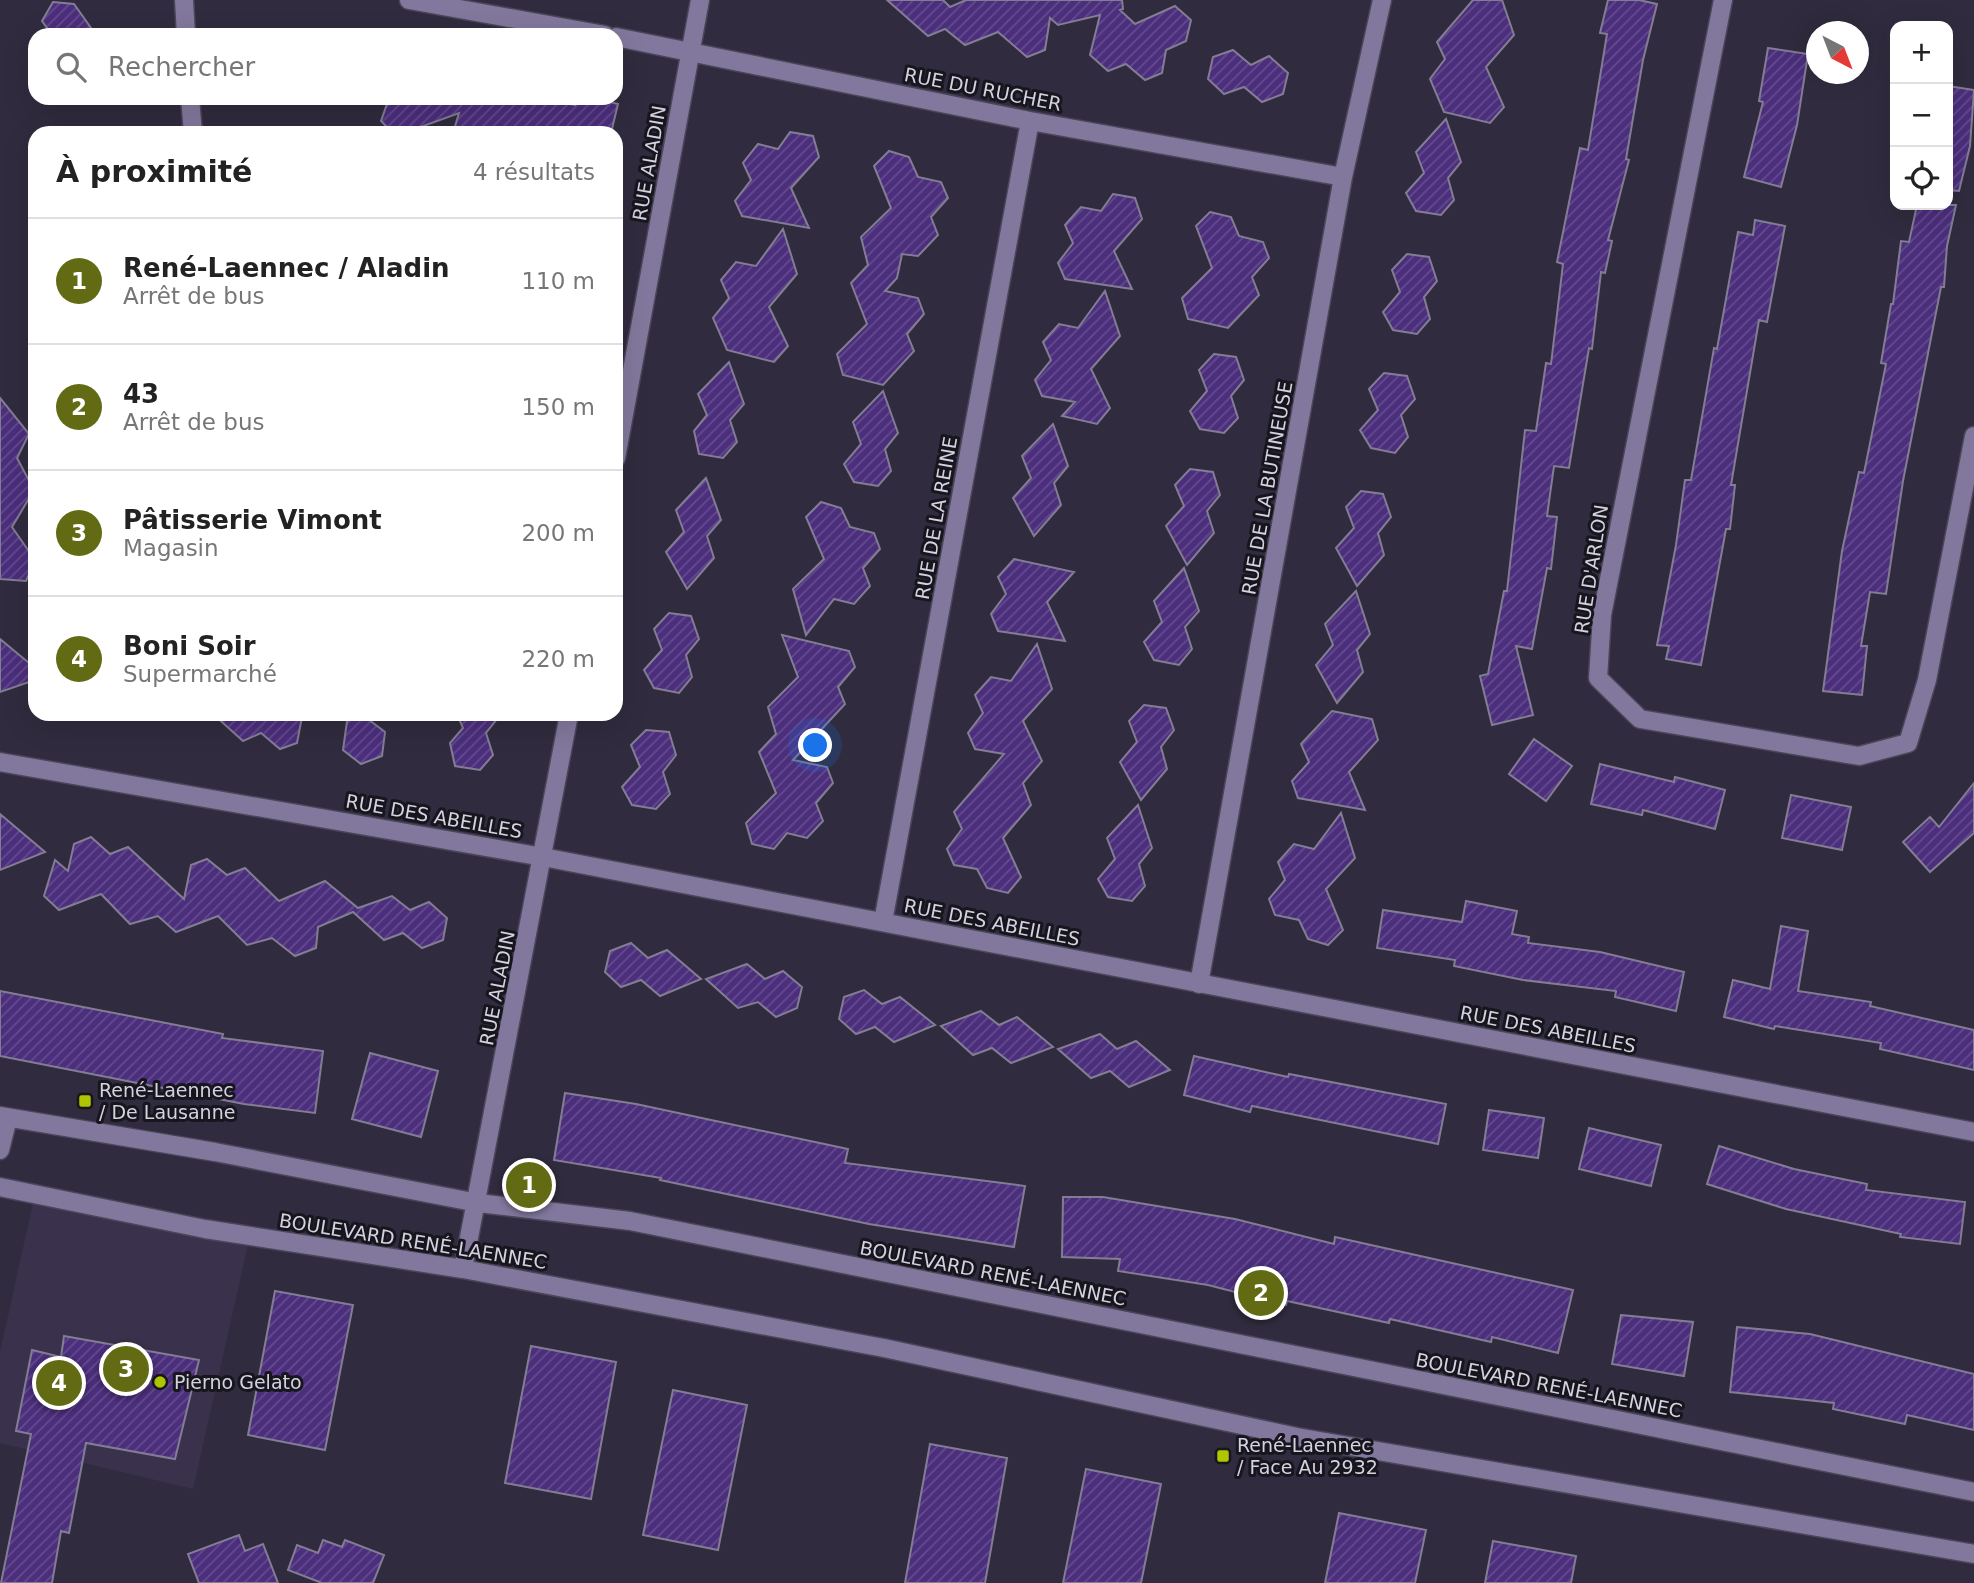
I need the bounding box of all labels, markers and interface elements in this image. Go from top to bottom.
north arrow [1806,21,1869,84]
map controls [1890,21,1953,210]
button: + [1890,21,1953,84]
search box [28,28,623,105]
icon: search [52,48,90,86]
text: Rechercher [108,52,255,82]
street label: RUE DU RUCHER [903,63,1063,115]
button: − [1890,84,1953,147]
street label: RUE ALADIN [628,104,670,222]
button: locate [1890,147,1953,210]
text: À proximité [56,154,252,189]
text: 4 résultats [473,159,595,185]
text: René-Laennec / Aladin [123,253,450,283]
text: 1 [71,268,87,294]
text: 110 m [521,268,595,294]
text: Arrêt de bus [123,283,264,309]
text: 43 [123,379,159,409]
street label: RUE DE LA BUTINEUSE [1237,380,1297,596]
text: 2 [71,394,87,420]
text: 150 m [521,394,595,420]
text: Arrêt de bus [123,409,264,435]
street label: RUE DE LA REINE [911,435,961,601]
street label: RUE D'ARLON [1570,503,1612,635]
text: Pâtisserie Vimont [123,505,382,535]
text: 3 [71,520,87,546]
text: 200 m [521,520,595,546]
text: Magasin [123,535,219,561]
text: Boni Soir [123,631,255,661]
text: 4 [71,646,87,672]
text: 220 m [521,646,595,672]
text: Supermarché [123,661,277,687]
your location [798,728,832,762]
street label: RUE DES ABEILLES [344,790,524,842]
street label: RUE DES ABEILLES [902,894,1082,950]
street label: RUE ALADIN [475,929,519,1047]
street label: RUE DES ABEILLES [1458,1001,1638,1057]
place label: René-Laennec / De Lausanne [99,1079,235,1123]
marker: René-Laennec / De Lausanne [77,1093,93,1109]
pin: 1 [506,1159,552,1211]
street label: BOULEVARD RENÉ-LAENNEC [278,1209,548,1273]
street label: BOULEVARD RENÉ-LAENNEC [858,1236,1128,1310]
pin: 2 [1238,1267,1284,1319]
pin: 3 [103,1343,149,1395]
street label: BOULEVARD RENÉ-LAENNEC [1414,1348,1684,1422]
pin: 4 [36,1357,82,1409]
place label: Pierno Gelato [174,1371,302,1393]
marker: Pierno Gelato [152,1374,168,1390]
place label: René-Laennec / Face Au 2932 [1237,1434,1378,1478]
marker: René-Laennec / Face Au 2932 [1215,1448,1231,1464]

